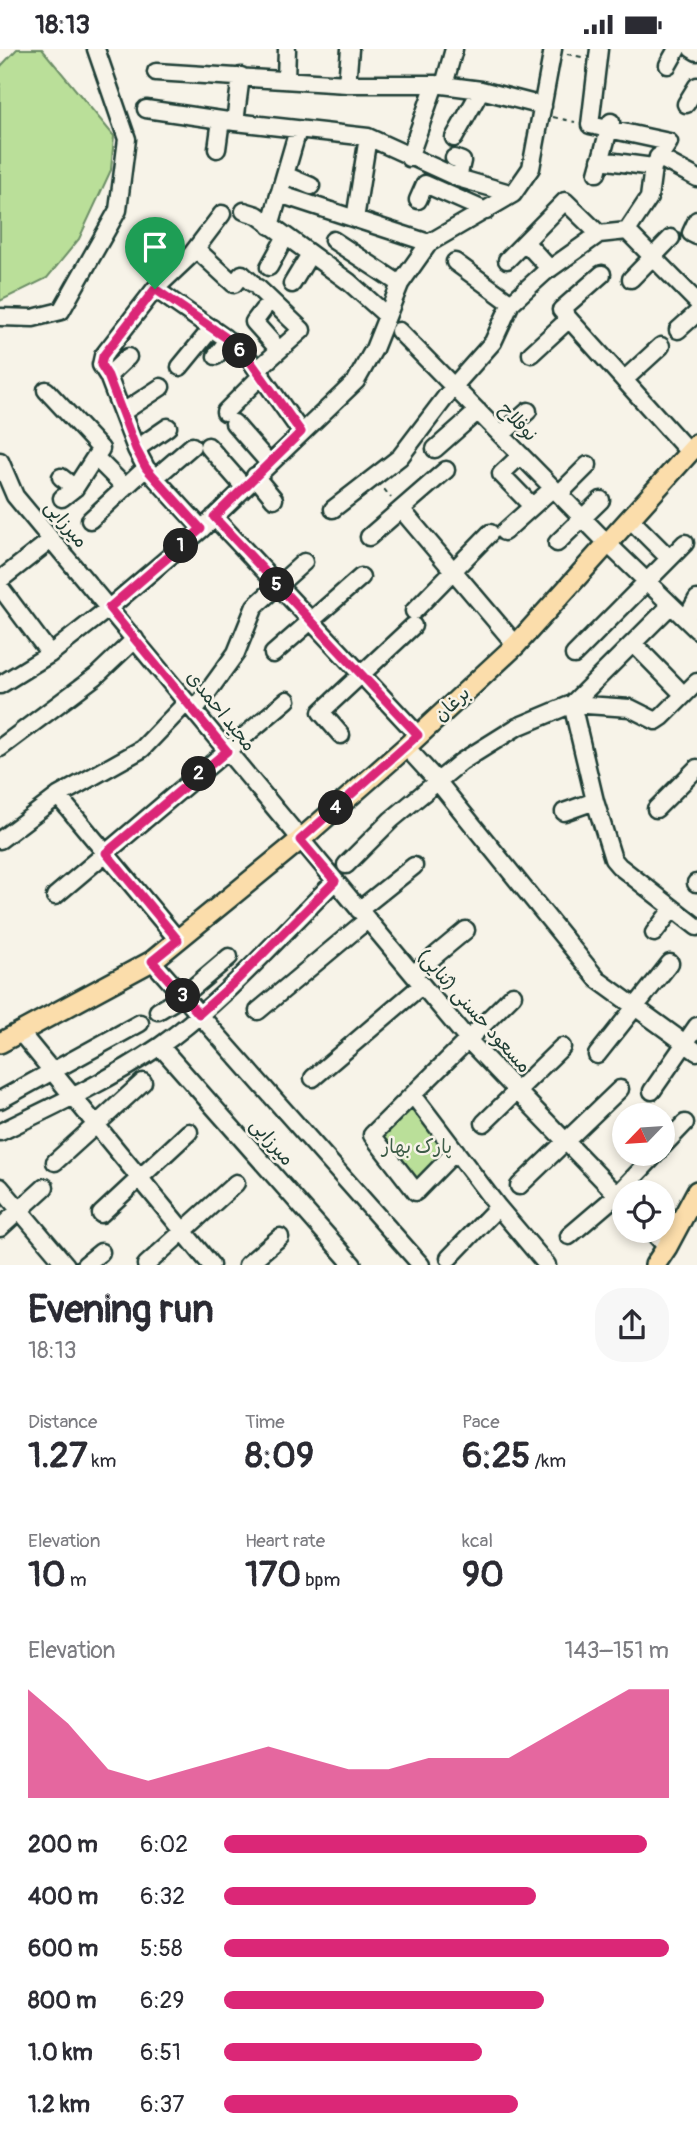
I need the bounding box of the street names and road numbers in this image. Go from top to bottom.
street label: نوفلاح [494,397,542,447]
street label: میرزایی [39,495,93,553]
street label: مجید احمدی [181,666,261,756]
street label: برغان [429,681,475,727]
street label: مسعود حسنی (ثنایی) [412,944,536,1078]
street label: میرزایی [245,1113,299,1171]

